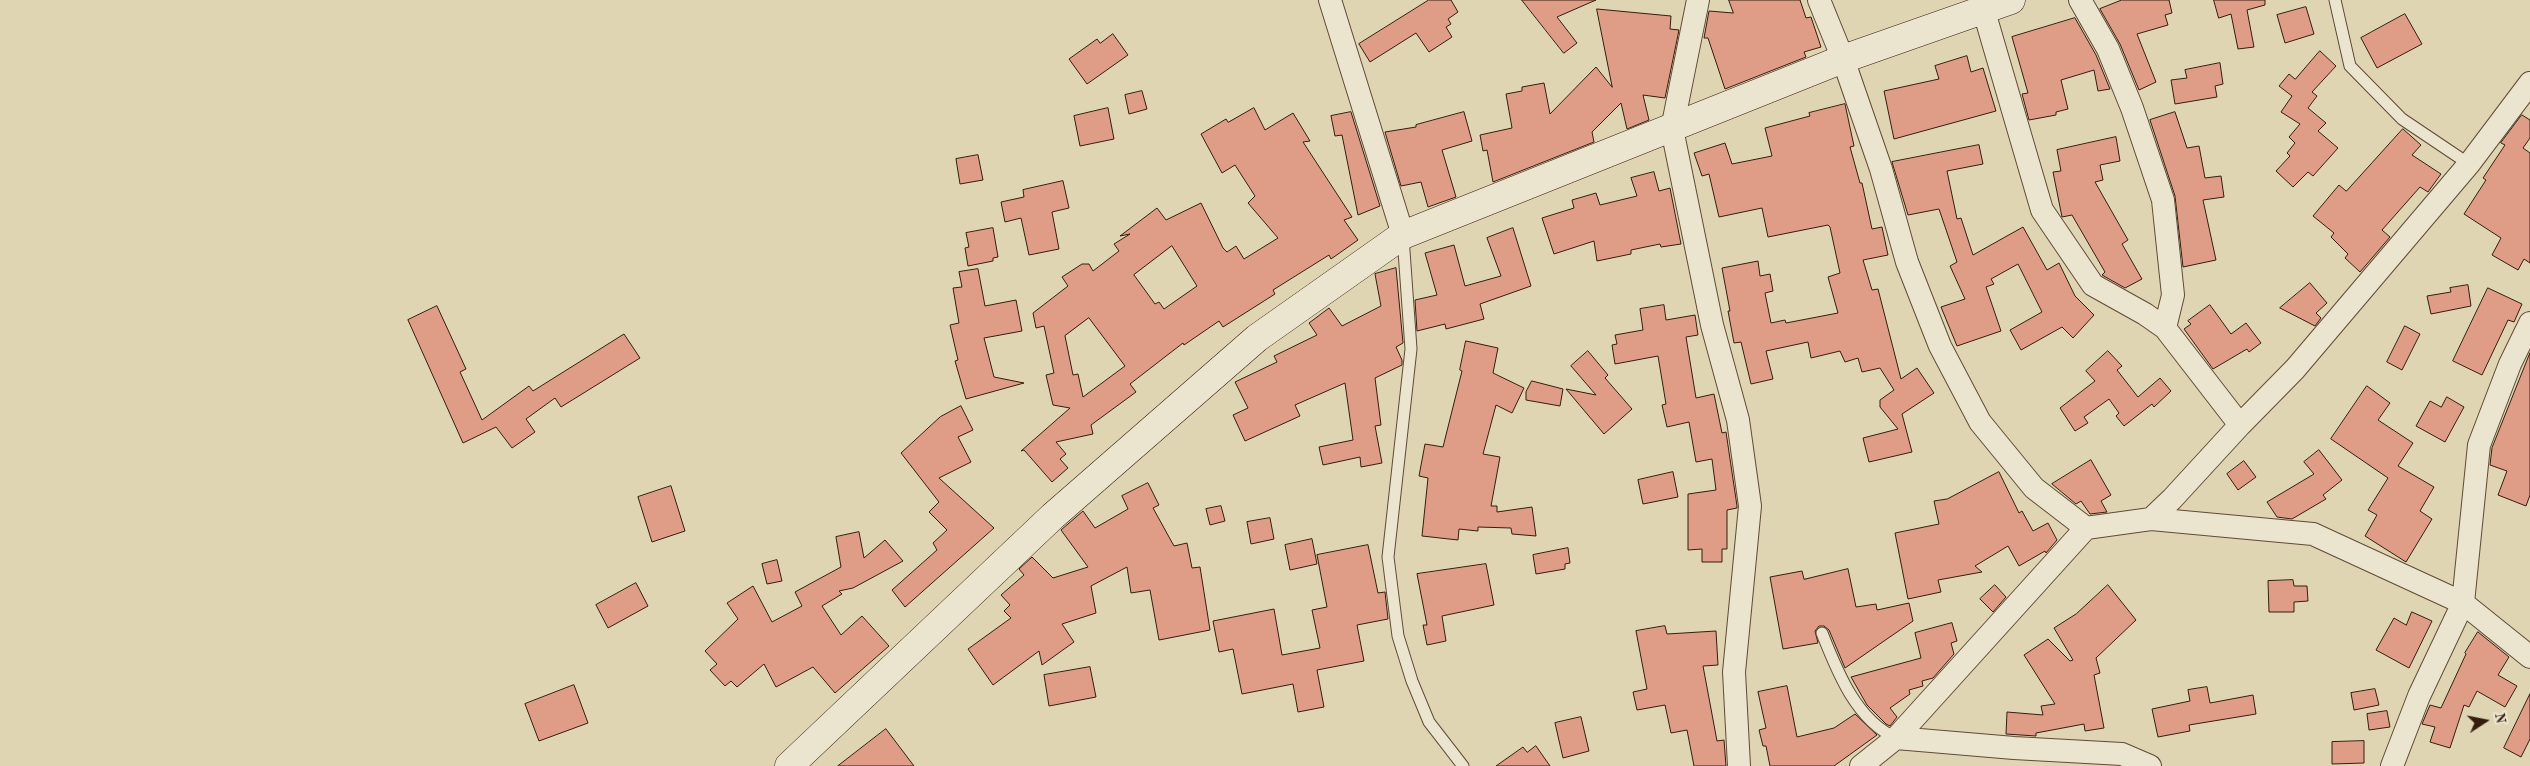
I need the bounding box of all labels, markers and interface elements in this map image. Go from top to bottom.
north arrow [2460,696,2510,746]
text: N [2492,712,2508,725]

